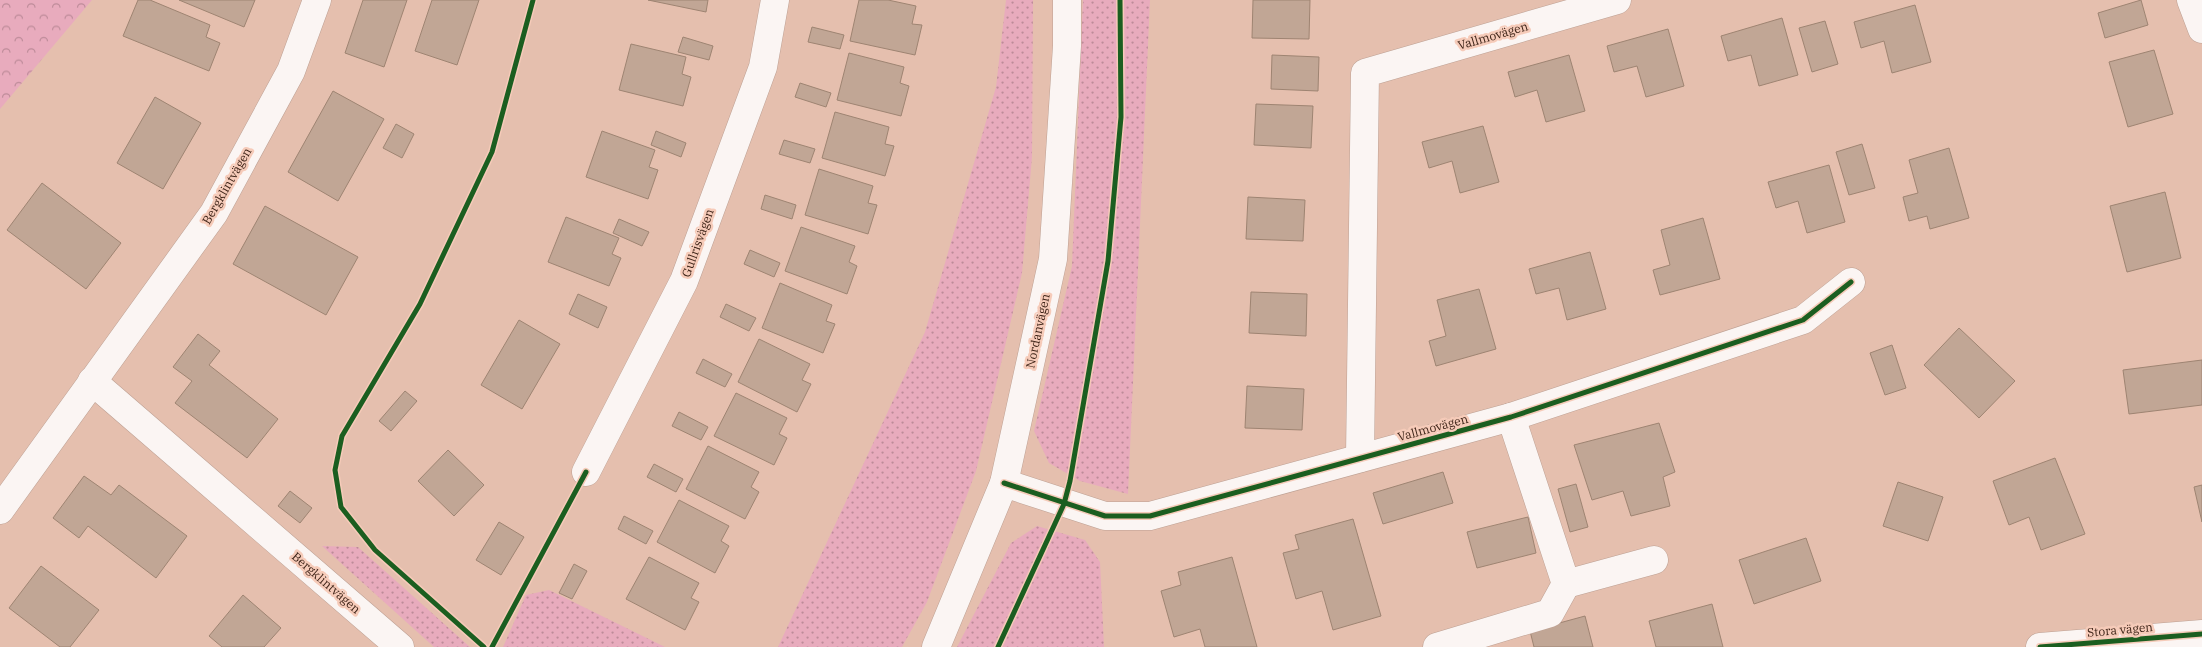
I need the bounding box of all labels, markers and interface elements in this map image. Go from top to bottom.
street label: Vallmovägen [1456,18,1530,53]
street label: Bergklintvägen [199,145,255,227]
street label: Gullrisvägen [678,206,717,279]
street label: Nordanvägen [1022,292,1053,370]
street label: Vallmovägen [1396,411,1470,444]
street label: Bergklintvägen [289,549,364,617]
street label: Stora vägen [2086,619,2154,640]

